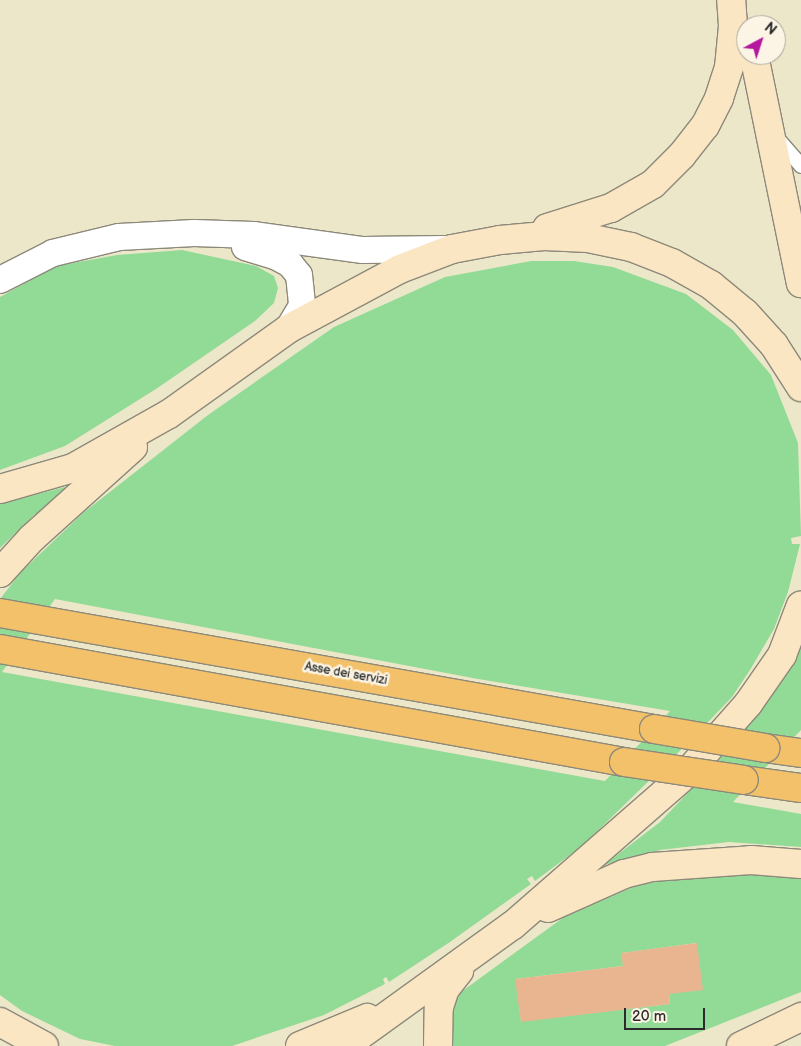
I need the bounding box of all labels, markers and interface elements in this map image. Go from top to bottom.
north arrow [736,15,786,65]
text: N [761,19,780,39]
street label: Asse dei servizi [304,660,388,688]
scale bar [626,998,707,1030]
text: 20 m [632,1007,666,1026]

